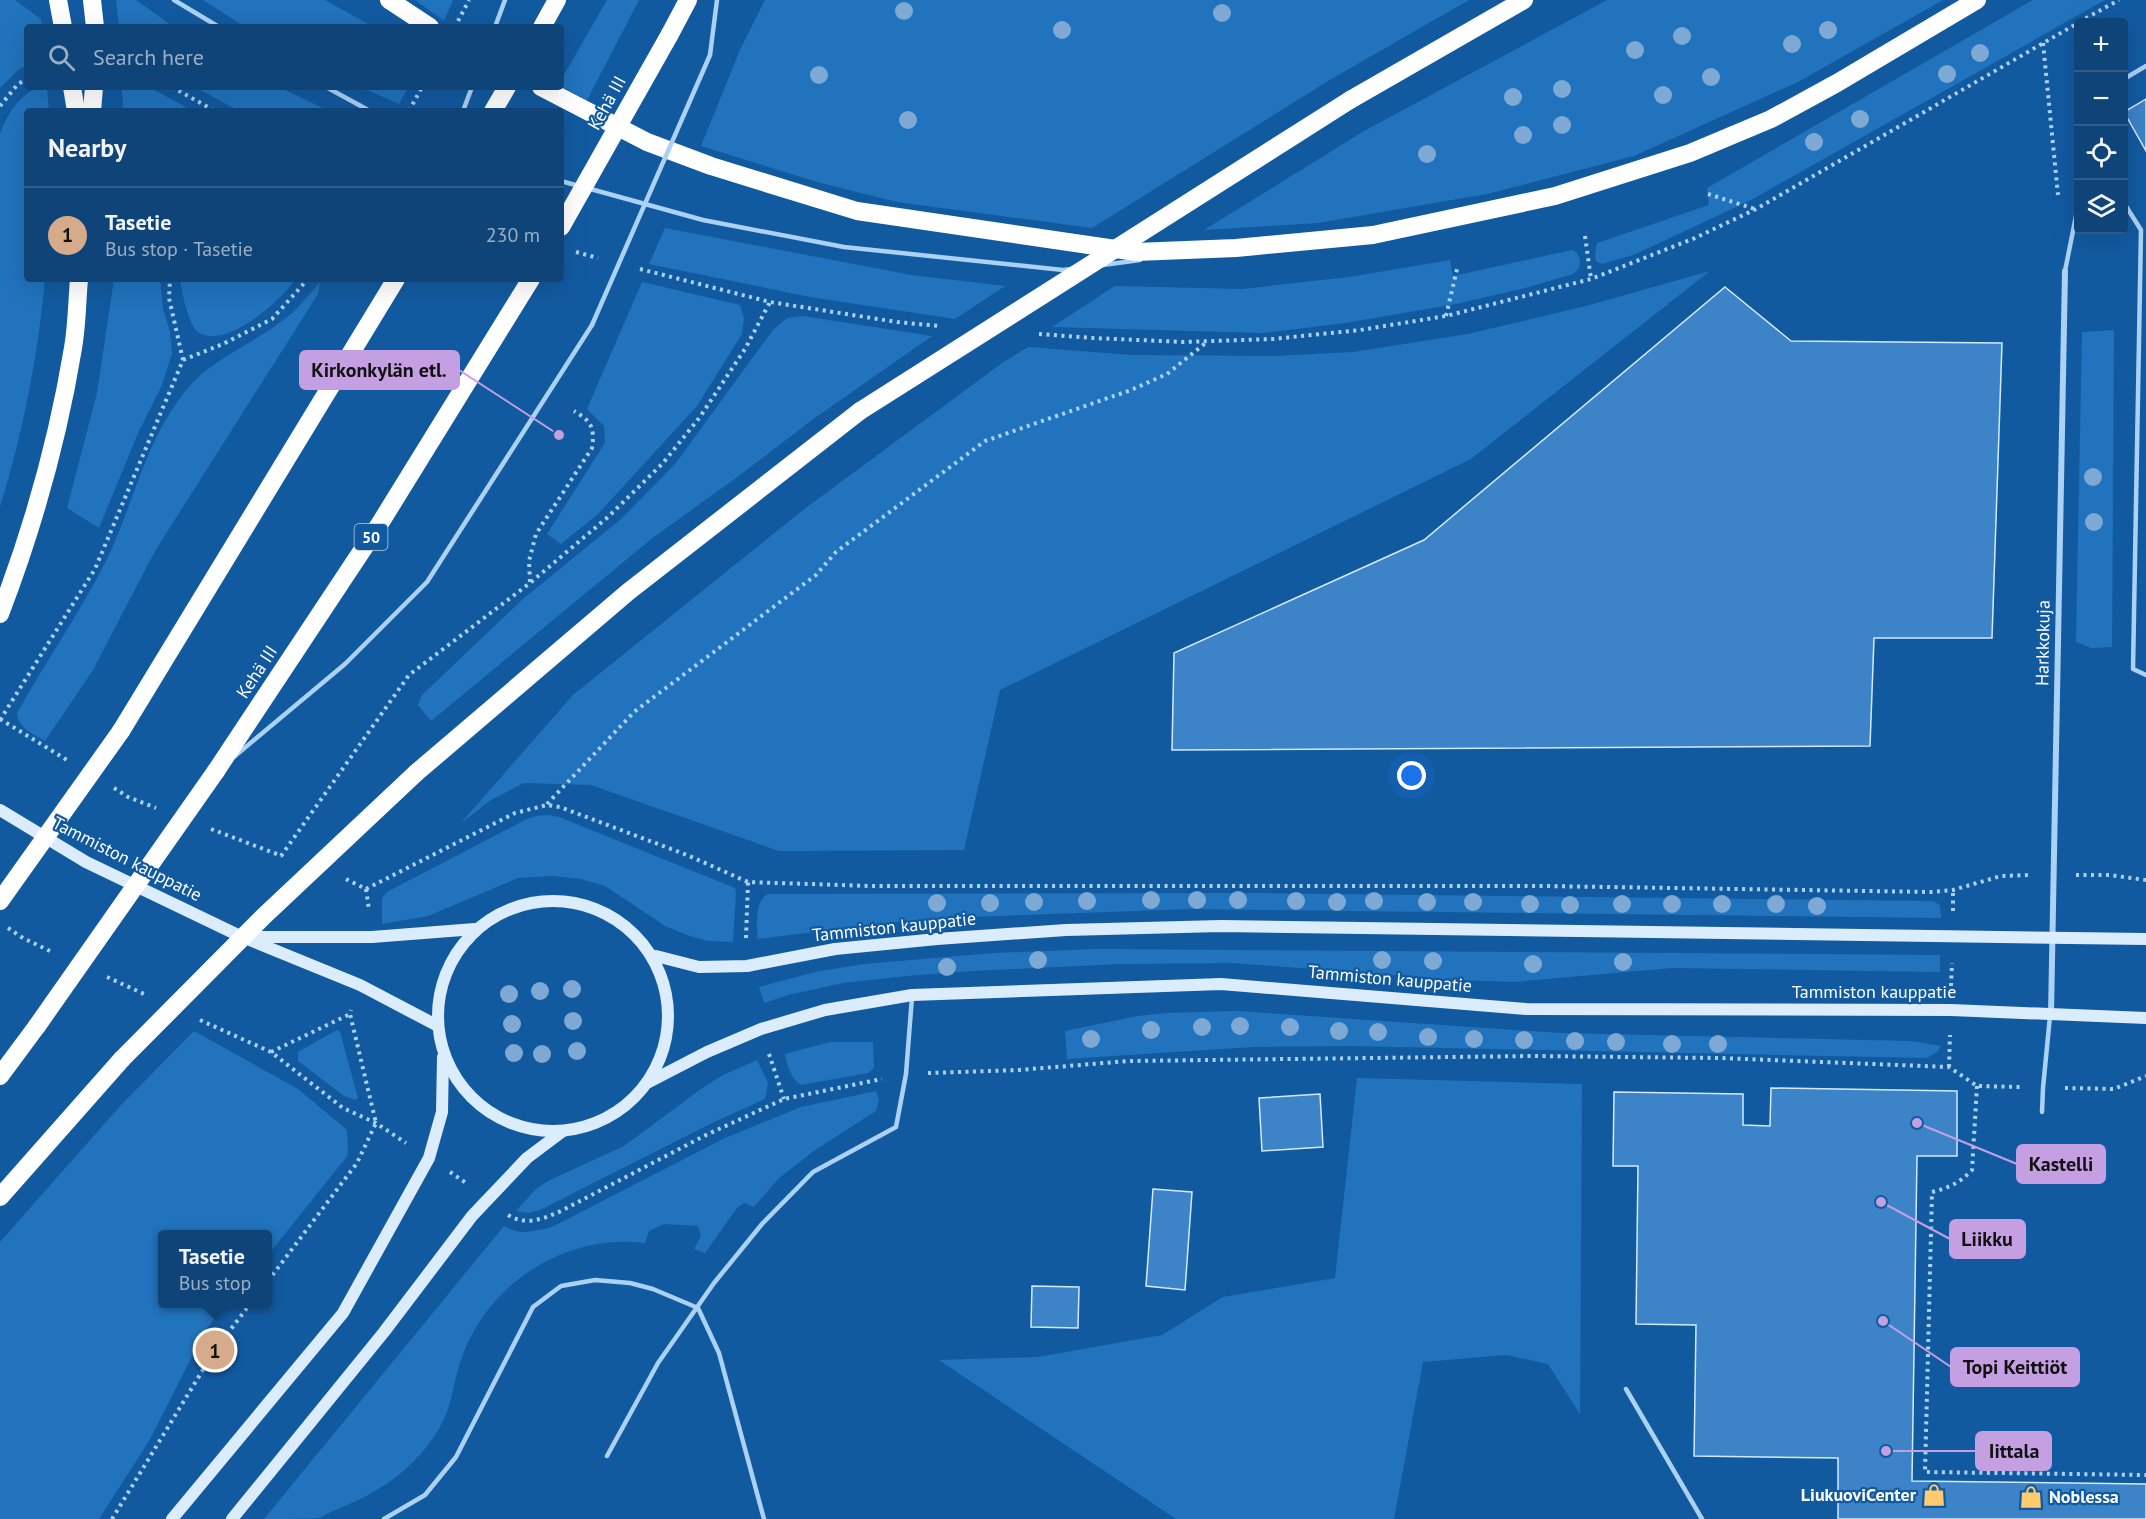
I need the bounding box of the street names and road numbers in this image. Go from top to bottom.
street label: Kehä III [582,72,631,134]
road number: 50 [354,524,388,550]
street label: Harkkokuja [2030,600,2055,686]
street label: Kehä III [231,641,282,703]
street label: Tammiston kauppatie [49,811,206,906]
street label: Tammiston kauppatie [811,906,977,947]
street label: Tammiston kauppatie [1307,960,1473,997]
street label: Tammiston kauppatie [1792,980,1956,1003]

